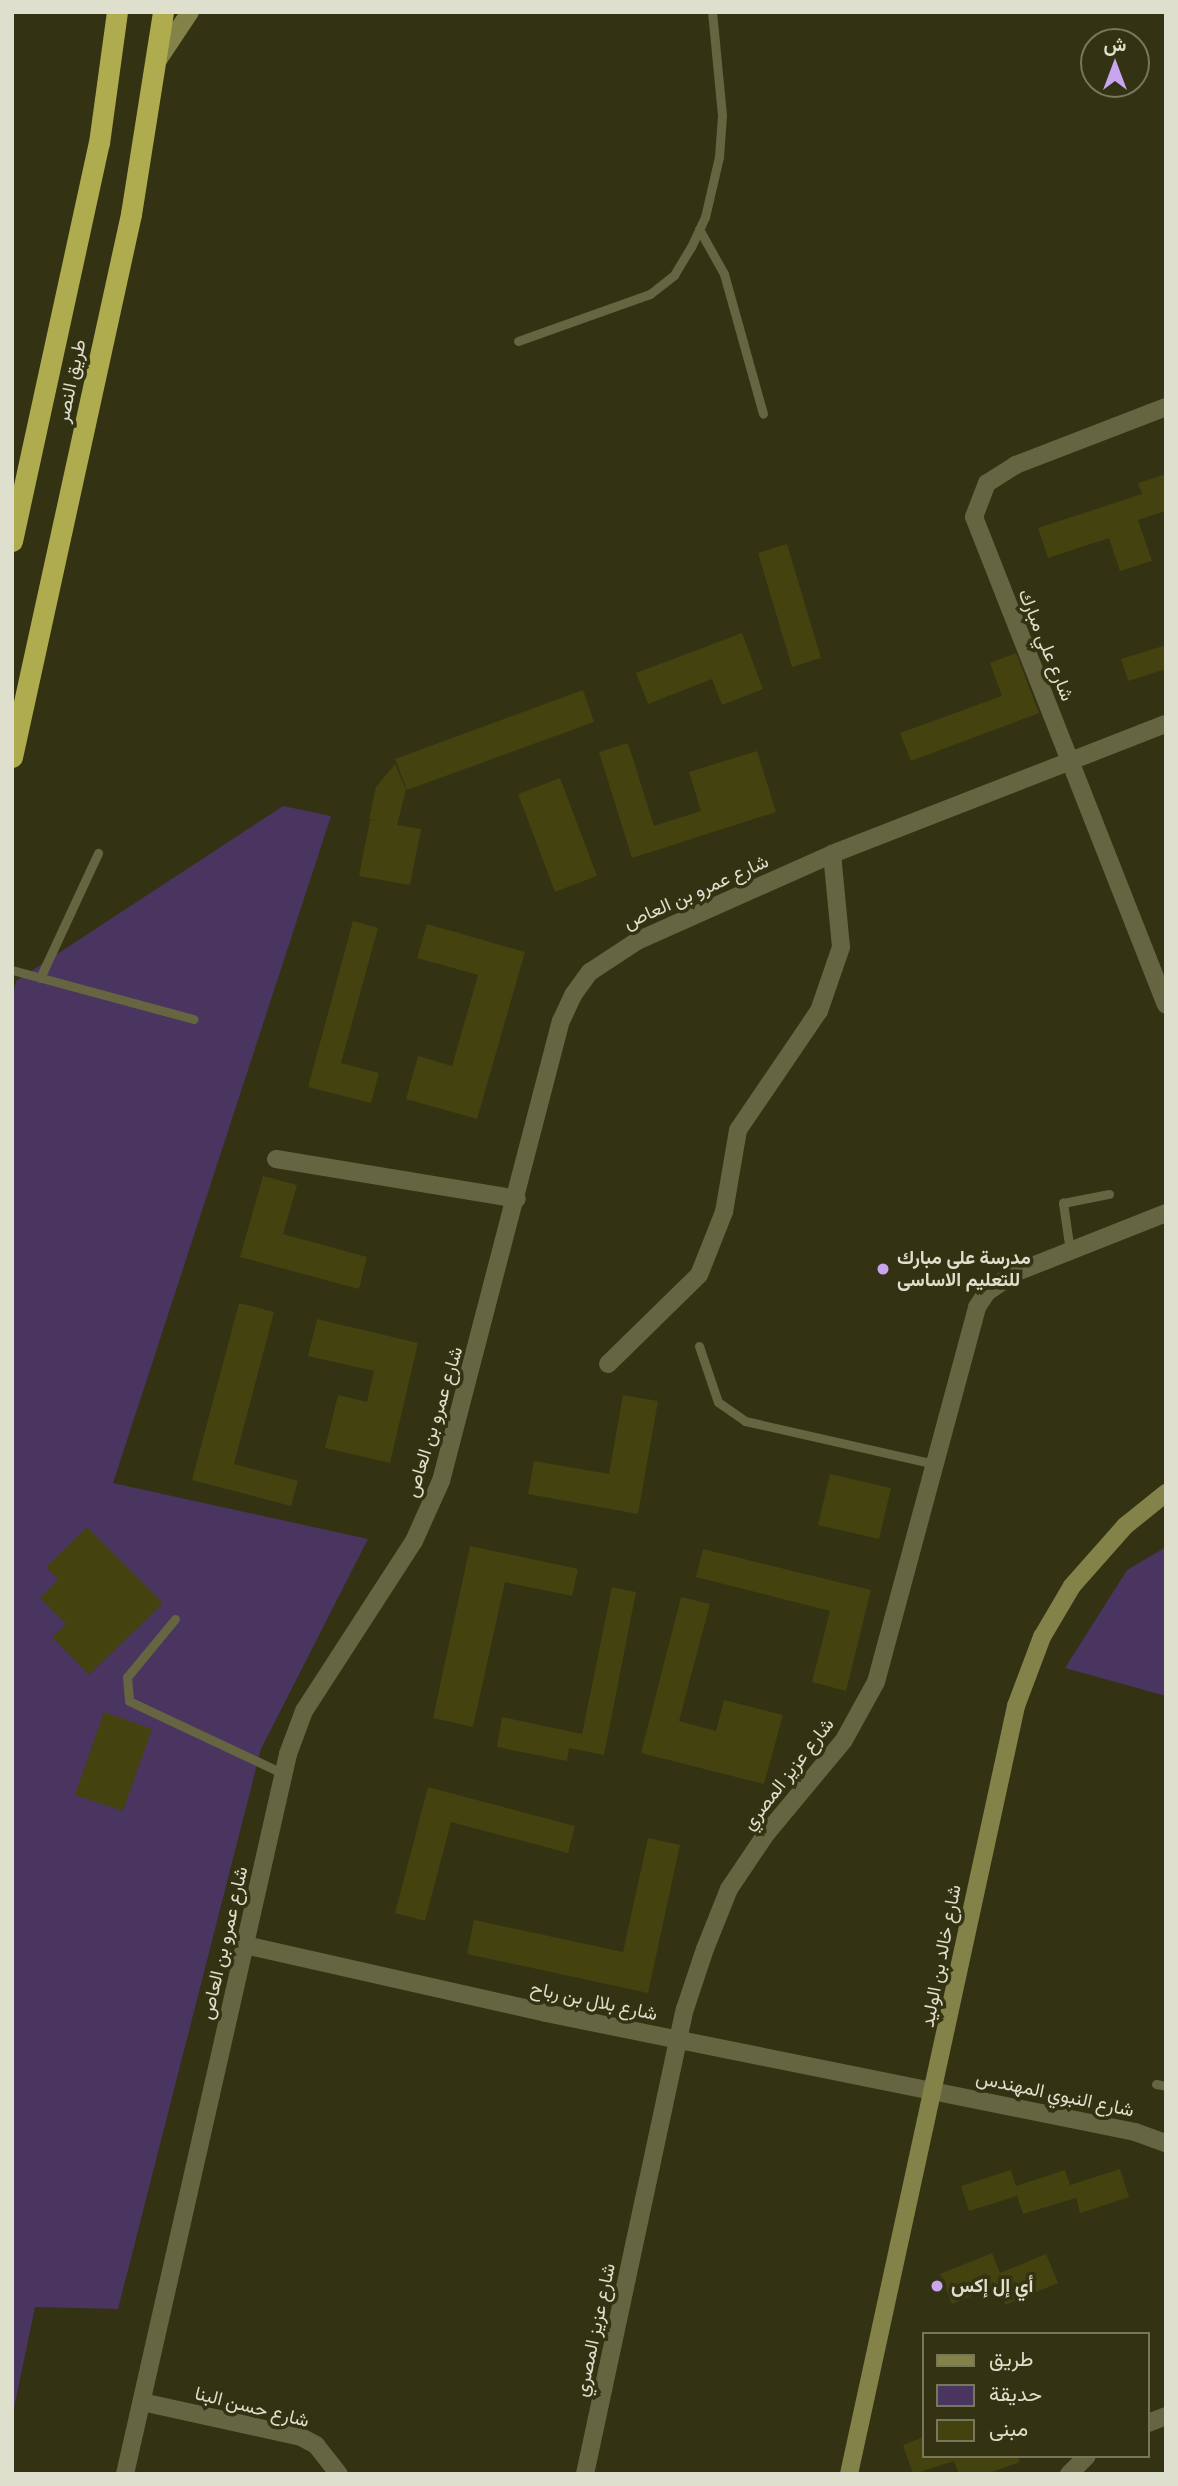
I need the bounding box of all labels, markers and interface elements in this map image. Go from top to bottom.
north arrow [1080,28,1150,98]
text: ش [1104,33,1126,55]
street label: طريق النصر [51,337,91,425]
street label: شارع علي مبارك [1013,586,1079,704]
street label: شارع عمرو بن العاص [620,850,772,934]
place label: مدرسة على مبارك للتعليم الاساسى [897,1247,1031,1291]
marker: مدرسة على مبارك للتعليم الاساسى [875,1261,891,1277]
street label: شارع عمرو بن العاص [400,1344,468,1500]
street label: شارع عزيز المصري [737,1713,839,1835]
street label: شارع عمرو بن العاص [195,1864,253,2022]
street label: شارع خالد بن الوليد [916,1883,966,2029]
street label: شارع بلال بن رباح [528,1976,660,2026]
street label: شارع النبوي المهندس [974,2066,1136,2122]
street label: شارع عزيز المصري [570,2261,620,2399]
place label: أي إل إكس [951,2275,1033,2297]
marker: أي إل إكس [929,2278,945,2294]
legend [922,2332,1150,2458]
text: طريق [989,2346,1034,2370]
text: حديقة [989,2381,1042,2405]
street label: شارع حسن البنا [192,2382,312,2432]
text: مبنى [989,2416,1028,2440]

